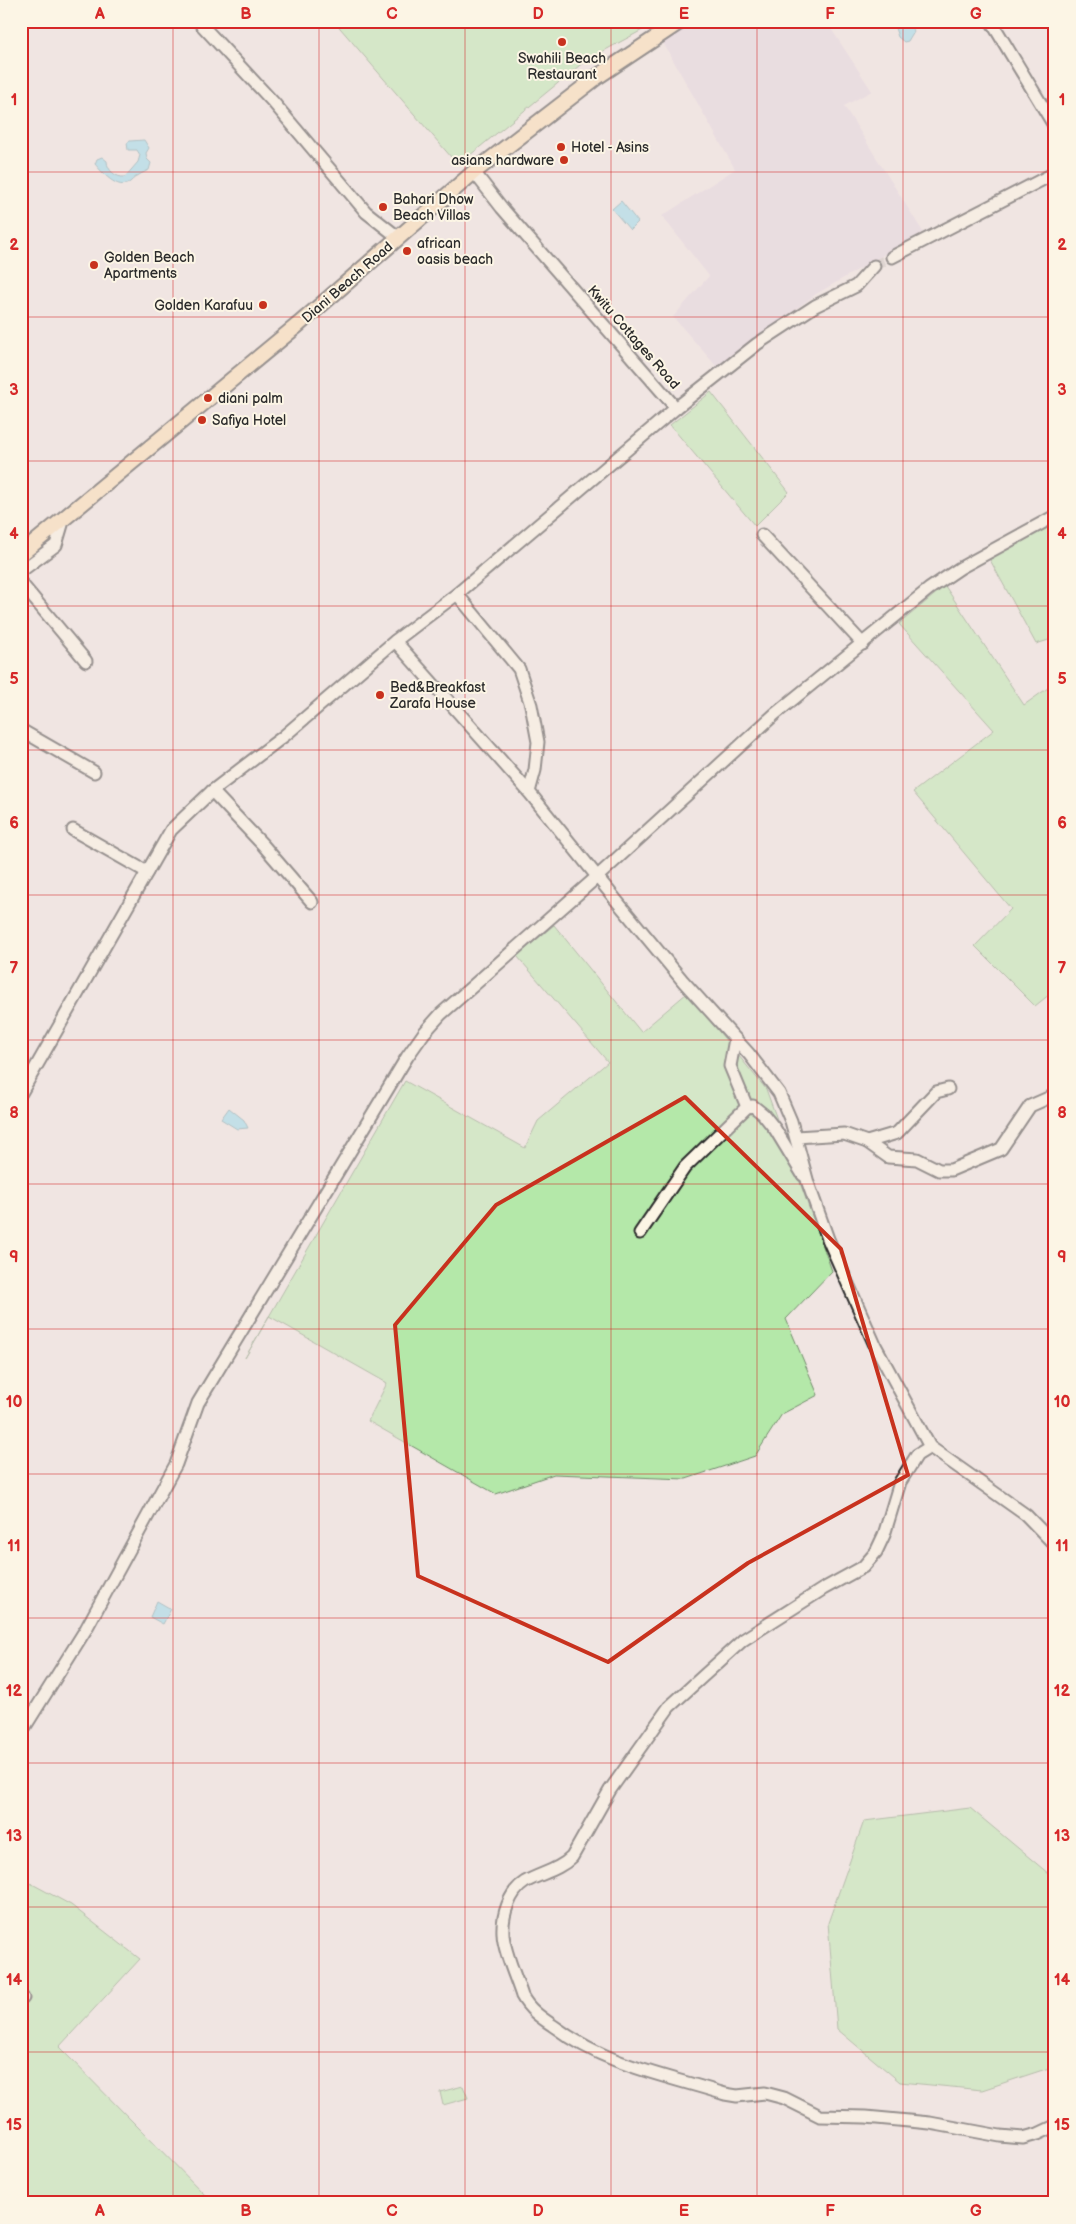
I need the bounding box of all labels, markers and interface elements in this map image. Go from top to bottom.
text: A [94,5,105,24]
text: B [240,5,252,24]
text: C [386,5,398,24]
text: D [532,5,544,24]
text: E [679,5,689,24]
text: F [825,5,835,24]
text: G [970,5,982,24]
marker: Swahili Beach Restaurant [556,36,568,48]
place label: Swahili Beach Restaurant [518,50,606,83]
text: 1 [11,91,17,110]
text: 1 [1059,91,1065,110]
place label: Hotel - Asins [571,139,649,156]
marker: Hotel - Asins [555,141,567,153]
place label: asians hardware [451,152,554,169]
marker: asians hardware [558,154,570,166]
place label: Bahari Dhow Beach Villas [393,191,474,224]
marker: Bahari Dhow Beach Villas [377,201,389,213]
place label: african oasis beach [417,235,493,268]
text: 2 [9,236,19,255]
text: 2 [1057,236,1067,255]
street label: Diani Beach Road [298,238,396,327]
marker: african oasis beach [401,245,413,257]
place label: Golden Beach Apartments [104,249,195,282]
marker: Golden Beach Apartments [88,259,100,271]
street label: Kwitu Cottages Road [584,282,683,393]
place label: Golden Karafuu [154,297,253,314]
marker: Golden Karafuu [257,299,269,311]
text: 3 [9,381,19,400]
text: 3 [1057,381,1067,400]
place label: diani palm [218,390,283,407]
marker: diani palm [202,392,214,404]
place label: Safiya Hotel [212,412,286,429]
marker: Safiya Hotel [196,414,208,426]
text: 4 [9,525,19,544]
text: 4 [1057,525,1067,544]
text: 5 [9,670,19,689]
text: 5 [1057,670,1067,689]
place label: Bed&Breakfast Zarafa House [389,679,486,712]
marker: Bed&Breakfast Zarafa House [374,689,386,701]
text: 6 [9,814,19,833]
text: 6 [1057,814,1067,833]
text: 7 [10,959,19,978]
text: 7 [1058,959,1067,978]
text: 8 [9,1104,19,1123]
text: 8 [1057,1104,1067,1123]
text: 9 [9,1248,19,1267]
text: 9 [1057,1248,1067,1267]
text: 10 [6,1393,22,1412]
text: 10 [1054,1393,1070,1412]
text: 11 [7,1537,21,1556]
text: 11 [1055,1537,1069,1556]
text: 12 [6,1682,23,1701]
text: 12 [1054,1682,1071,1701]
text: 13 [6,1827,22,1846]
text: 13 [1054,1827,1070,1846]
text: 14 [6,1971,23,1990]
text: 14 [1054,1971,1071,1990]
text: 15 [6,2116,22,2135]
text: 15 [1054,2116,1070,2135]
text: A [94,2202,105,2221]
text: B [240,2202,252,2221]
text: C [386,2202,398,2221]
text: D [532,2202,544,2221]
text: E [679,2202,689,2221]
text: F [825,2202,835,2221]
text: G [970,2202,982,2221]

